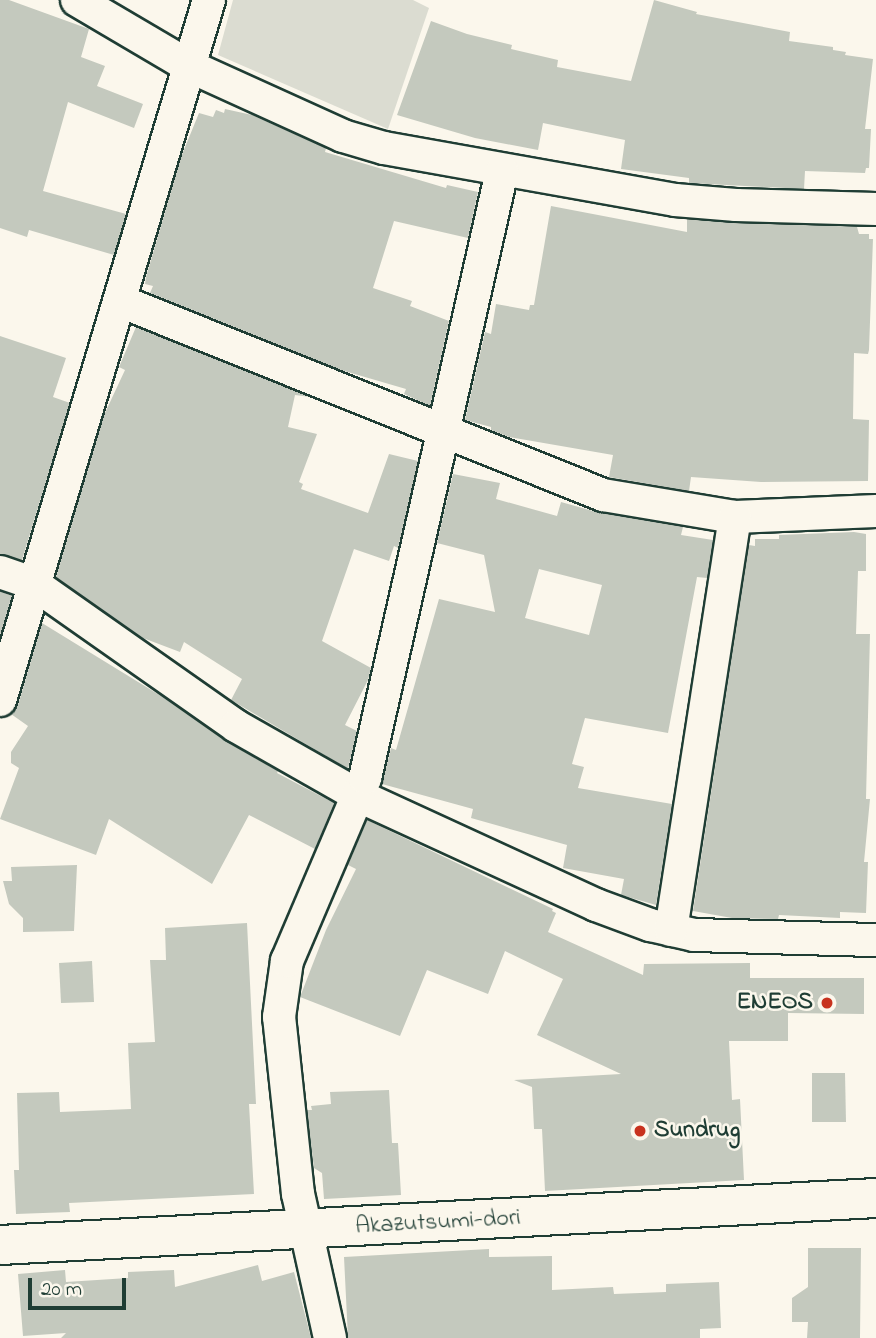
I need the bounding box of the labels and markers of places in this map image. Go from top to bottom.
place label: ENEOS [737,989,813,1017]
marker: ENEOS [819,995,835,1011]
place label: Sundrug [654,1117,740,1145]
marker: Sundrug [632,1123,648,1139]

